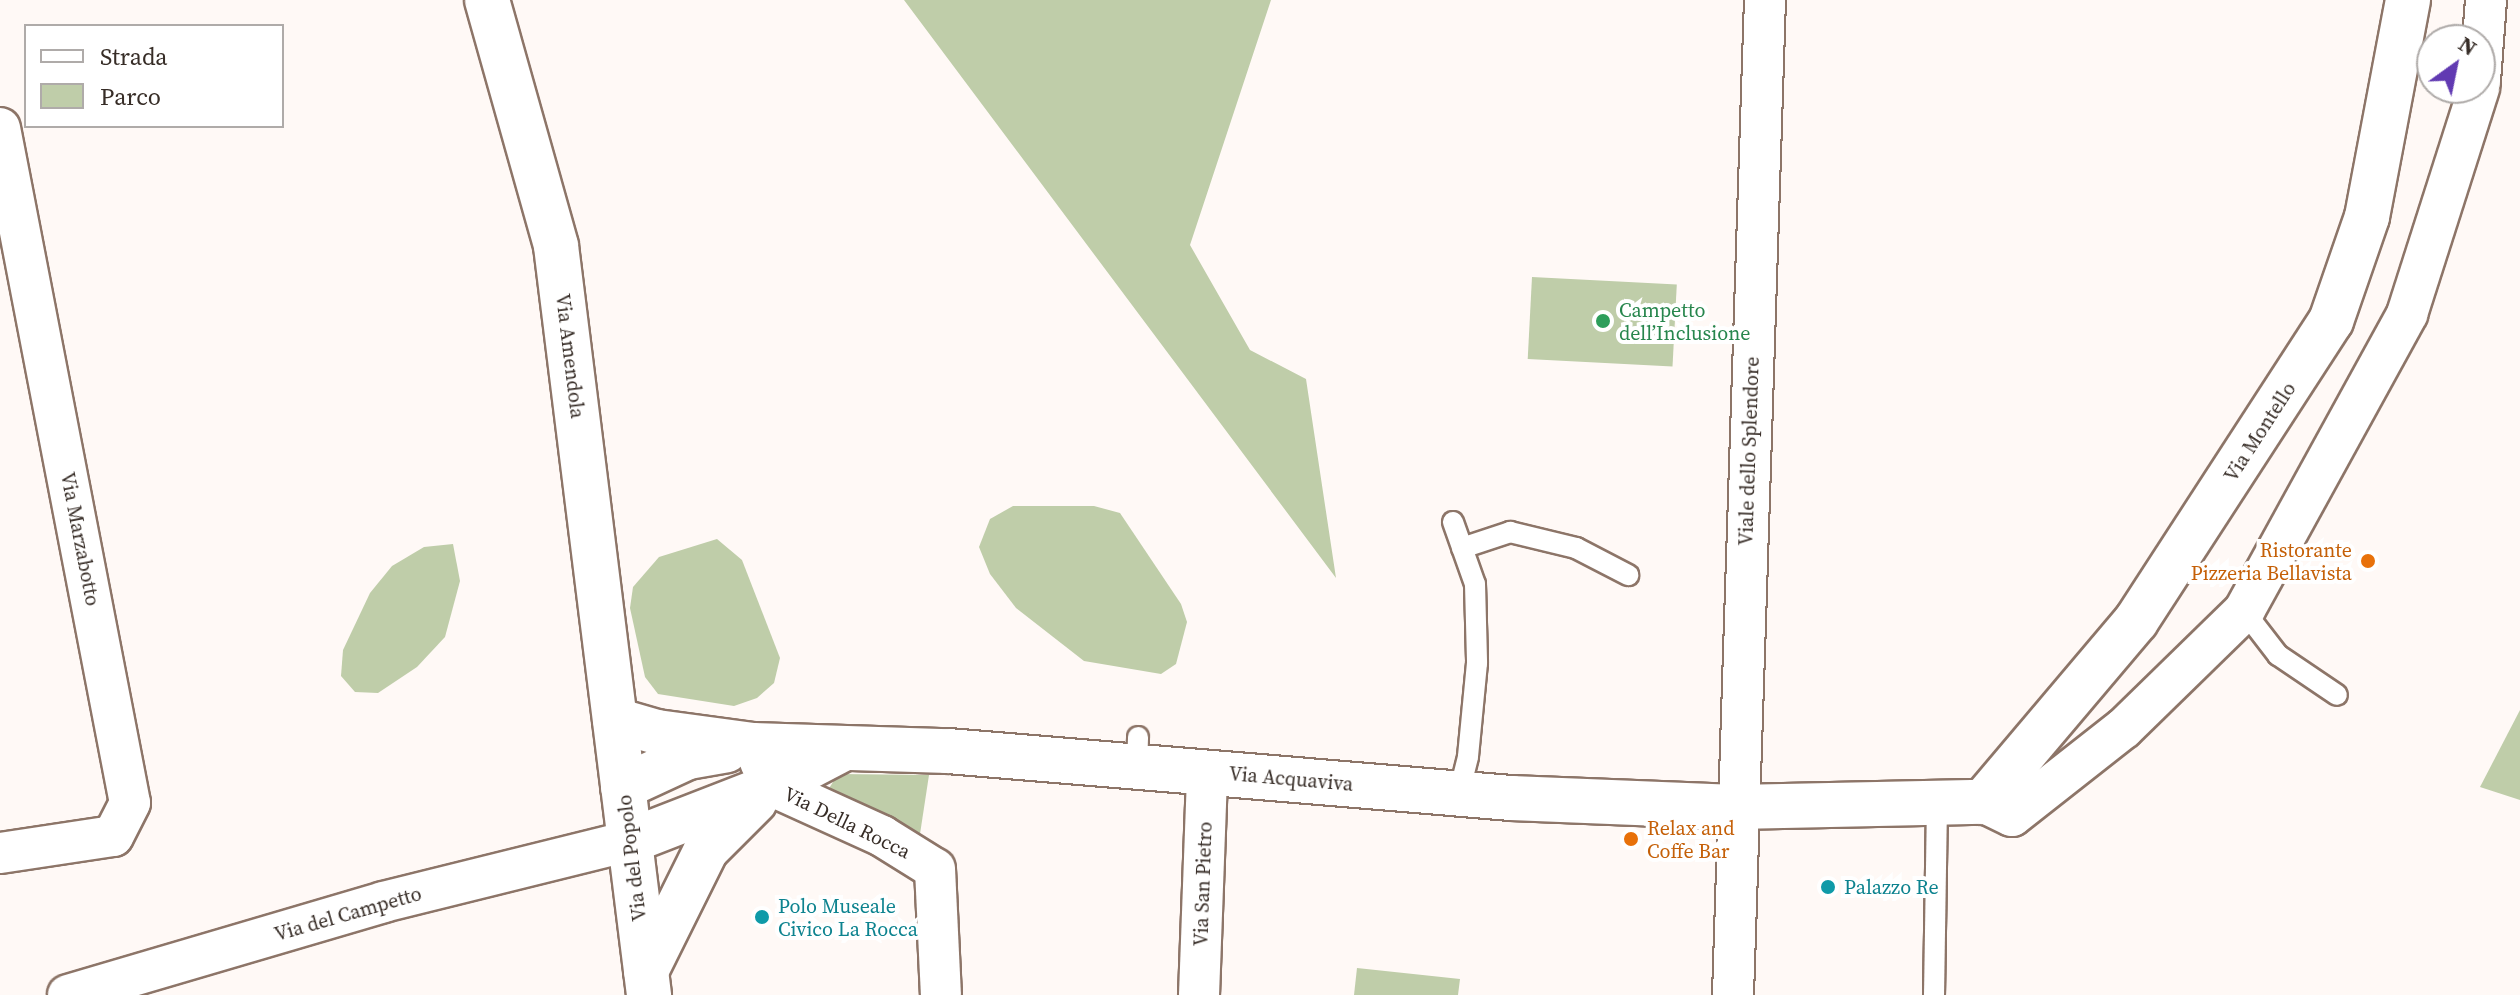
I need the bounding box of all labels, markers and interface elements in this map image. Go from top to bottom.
legend [24,24,284,128]
north arrow [2416,24,2496,104]
text: N [2453,29,2483,62]
text: Strada [100,40,168,73]
text: Parco [100,80,161,113]
street label: Via Amendola [550,292,590,420]
place label: Campetto dell’Inclusione [1619,298,1751,345]
marker: Campetto dell’Inclusione [1594,312,1612,330]
street label: Viale dello Splendore [1734,356,1764,546]
street label: Via Montello [2219,378,2301,486]
street label: Via Marzabotto [55,470,105,608]
place label: Ristorante Pizzeria Bellavista [2191,538,2352,585]
marker: Ristorante Pizzeria Bellavista [2359,552,2377,570]
street label: Via Acquaviva [1228,762,1354,796]
street label: Via Della Rocca [780,782,914,864]
street label: Via del Popolo [612,793,652,923]
place label: Relax and Coffe Bar [1647,816,1734,863]
street label: Via San Pietro [1189,821,1217,947]
marker: Relax and Coffe Bar [1622,830,1640,848]
place label: Palazzo Re [1844,875,1939,899]
marker: Palazzo Re [1819,878,1837,896]
street label: Via del Campetto [272,882,424,946]
place label: Polo Museale Civico La Rocca [778,894,918,941]
marker: Polo Museale Civico La Rocca [753,908,771,926]

